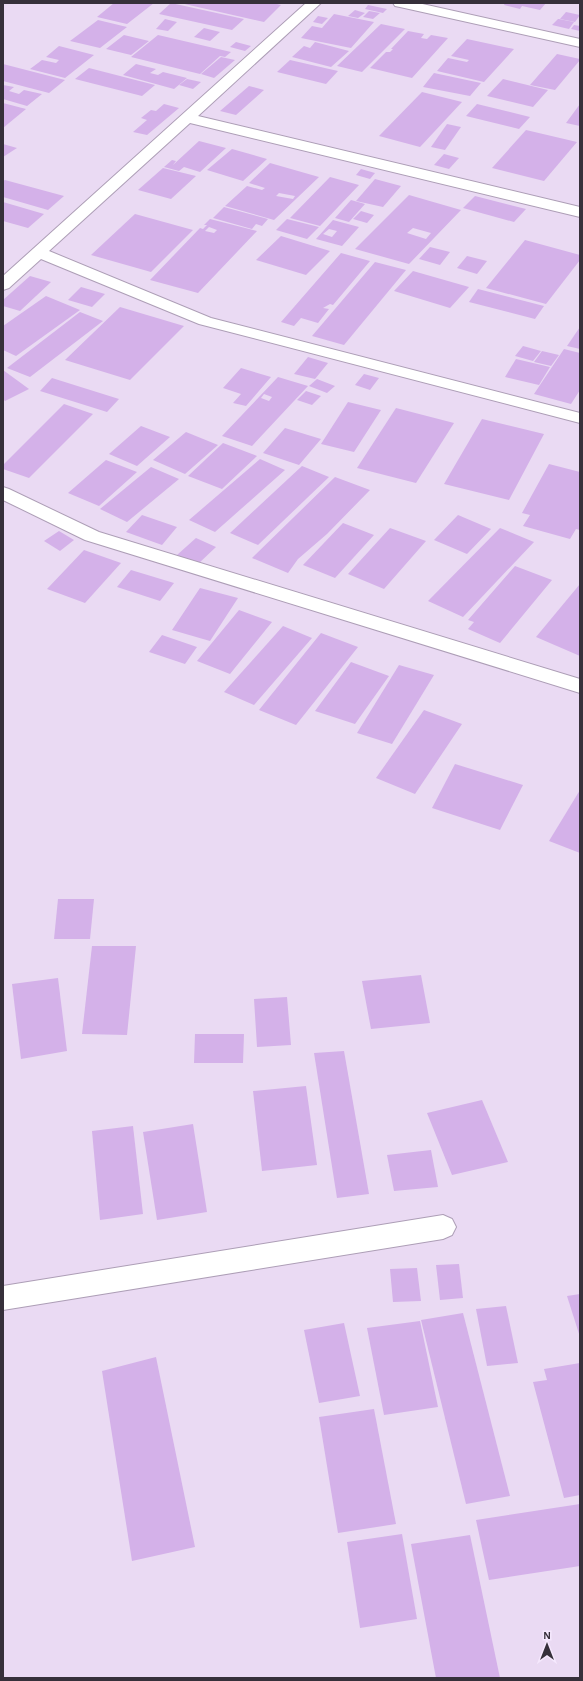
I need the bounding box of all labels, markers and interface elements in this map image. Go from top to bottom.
north arrow [527,1625,567,1665]
text: N [543,1630,551,1641]

